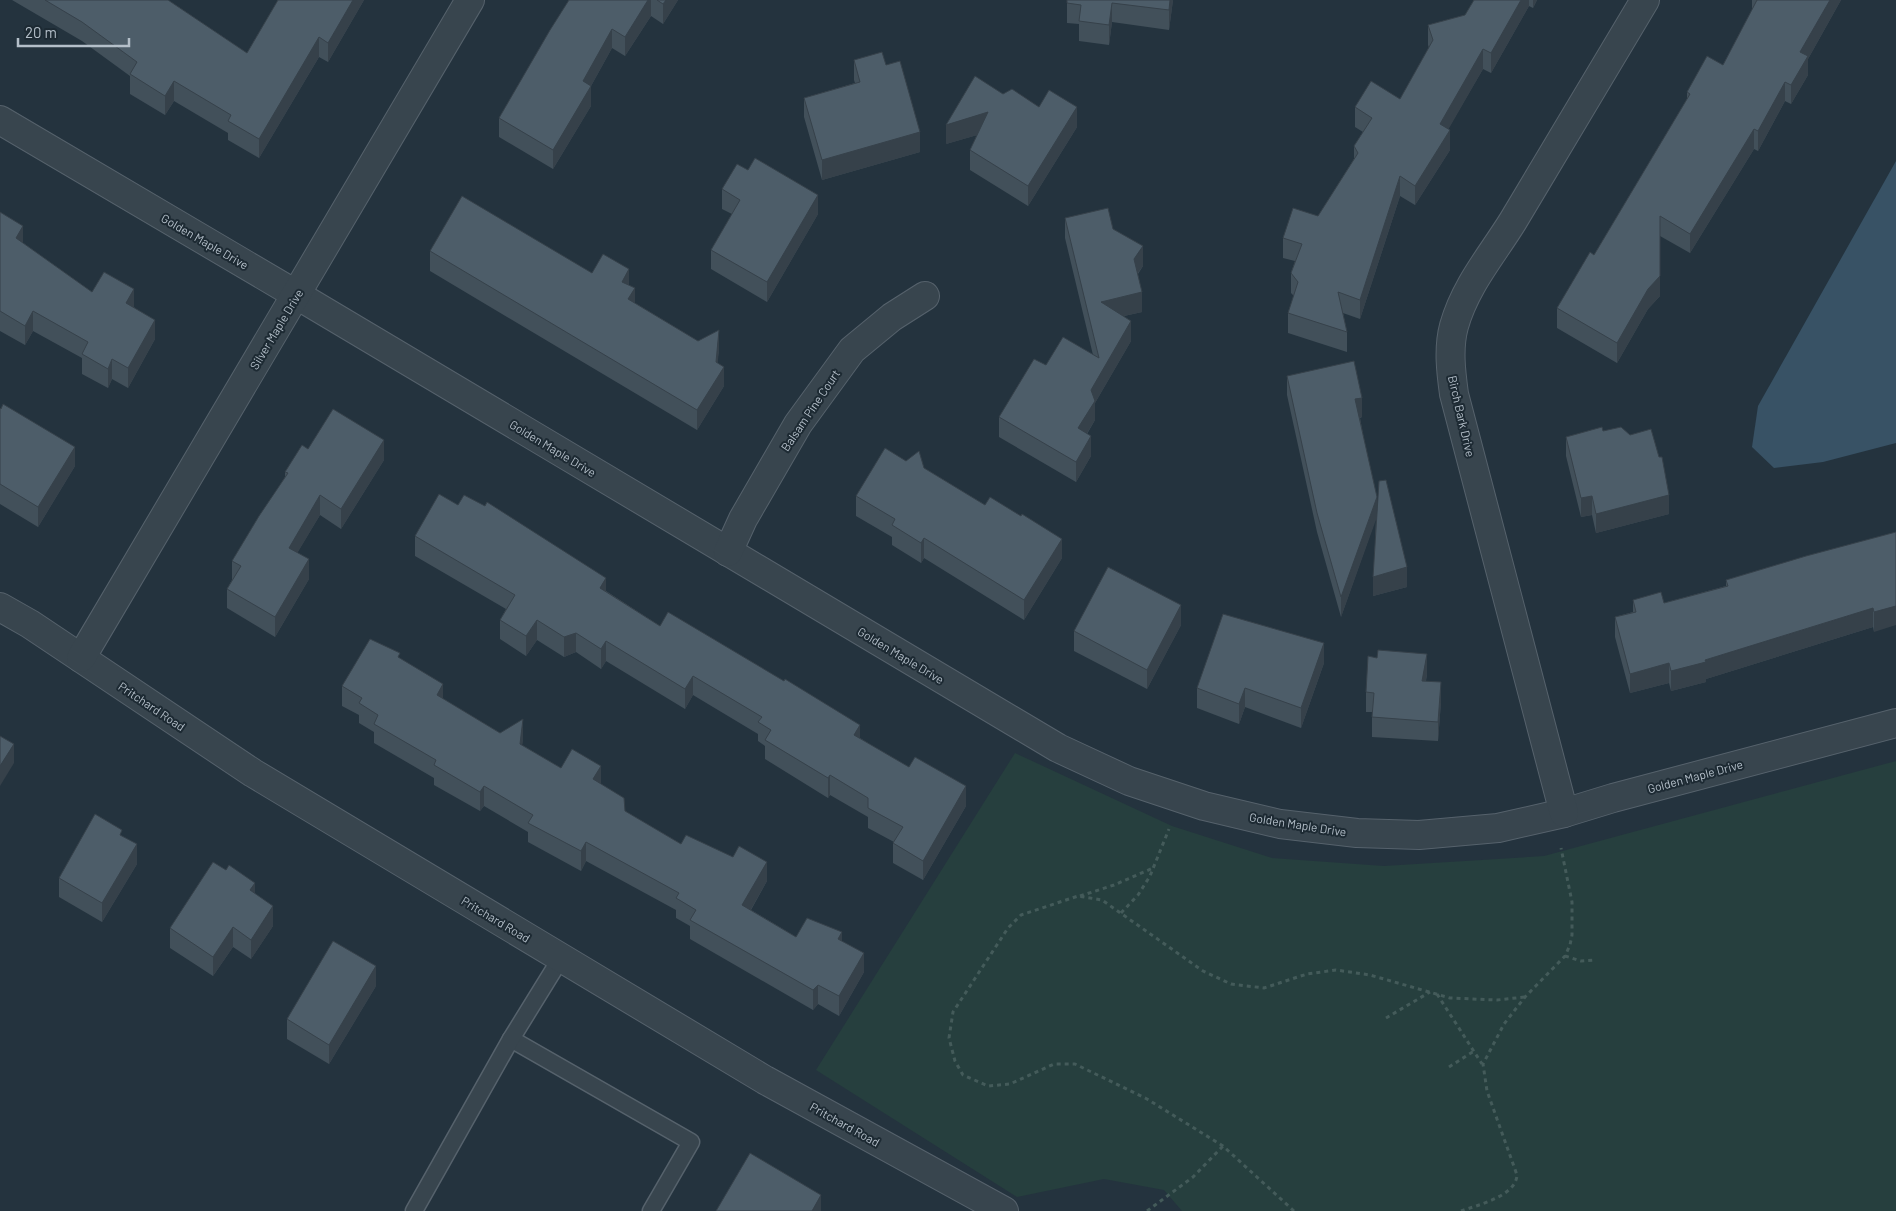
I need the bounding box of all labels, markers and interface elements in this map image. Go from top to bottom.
scale bar [18,15,129,47]
text: 20 m [25,23,57,41]
street label: Golden Maple Drive [159,210,251,272]
street label: Silver Maple Drive [247,286,305,372]
street label: Balsam Pine Court [778,367,842,453]
street label: Birch Bark Drive [1446,374,1478,458]
street label: Golden Maple Drive [507,417,599,479]
street label: Golden Maple Drive [855,624,947,686]
street label: Pritchard Road [116,679,188,733]
street label: Golden Maple Drive [1646,757,1744,795]
street label: Golden Maple Drive [1248,809,1348,839]
street label: Pritchard Road [459,893,533,945]
street label: Pritchard Road [808,1099,882,1149]

